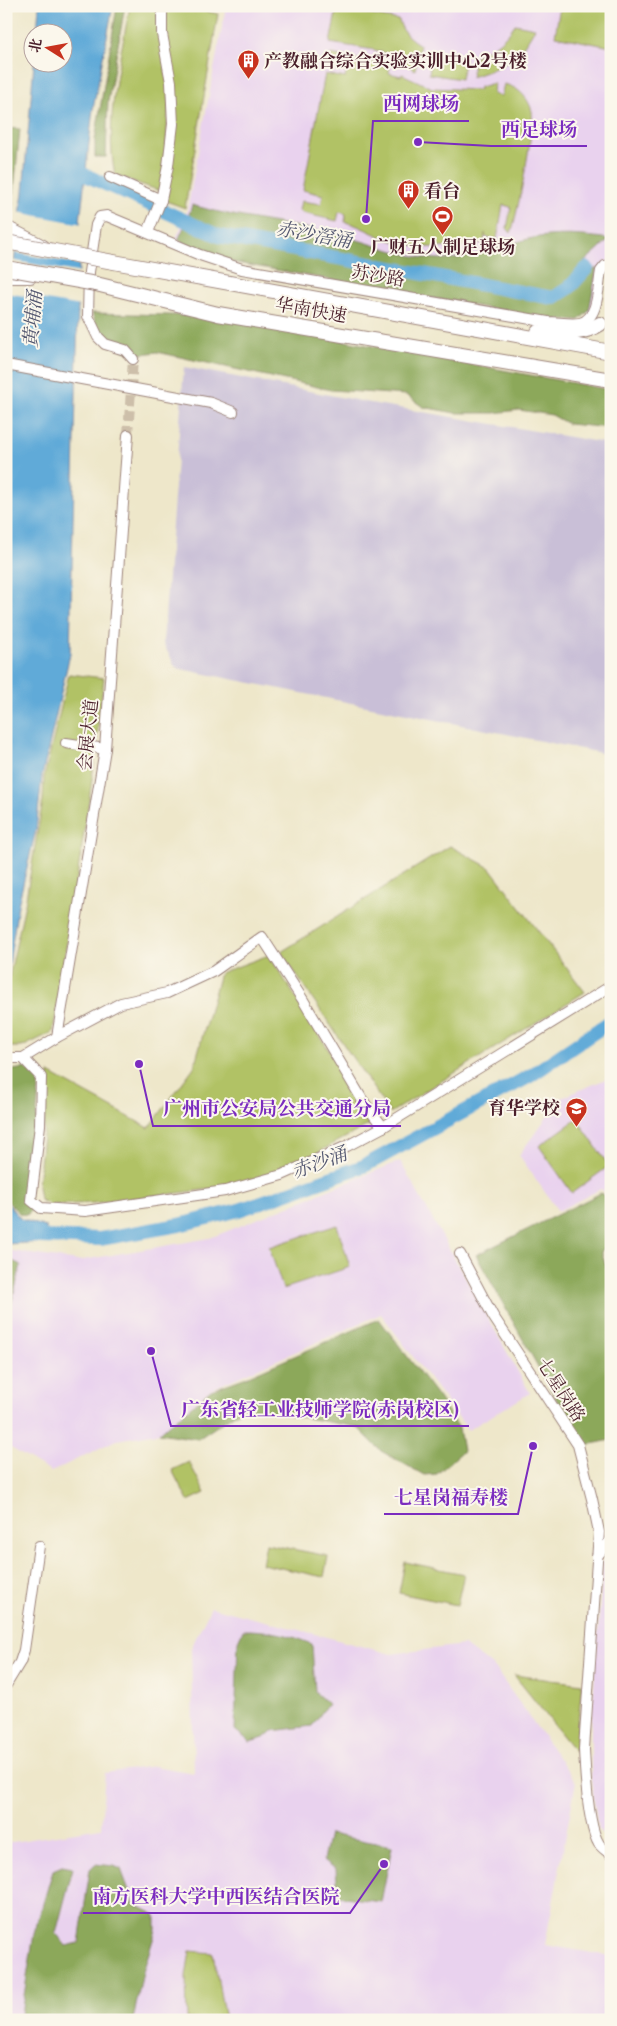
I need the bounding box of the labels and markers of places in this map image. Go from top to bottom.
building icon: 产教融合综合实验实训中心2号楼 [236,49,260,80]
place label: 产教融合综合实验实训中心2号楼 [264,50,527,72]
callout: 西网球场 [373,87,469,121]
callout: 西足球场 [491,112,587,146]
building icon: 看台 [396,179,420,210]
place label: 看台 [424,180,460,202]
sports icon: 广财五人制足球场 [431,205,455,236]
place label: 广财五人制足球场 [371,236,515,258]
callout: 广州市公安局公共交通分局 [153,1092,401,1126]
school or university icon: 育华学校 [564,1096,588,1127]
place label: 育华学校 [488,1097,560,1119]
callout: 广东省轻工业技师学院(赤岗校区) [171,1392,469,1426]
callout: 七星岗福寿楼 [384,1480,518,1514]
callout: 南方医科大学中西医结合医院 [83,1879,350,1913]

